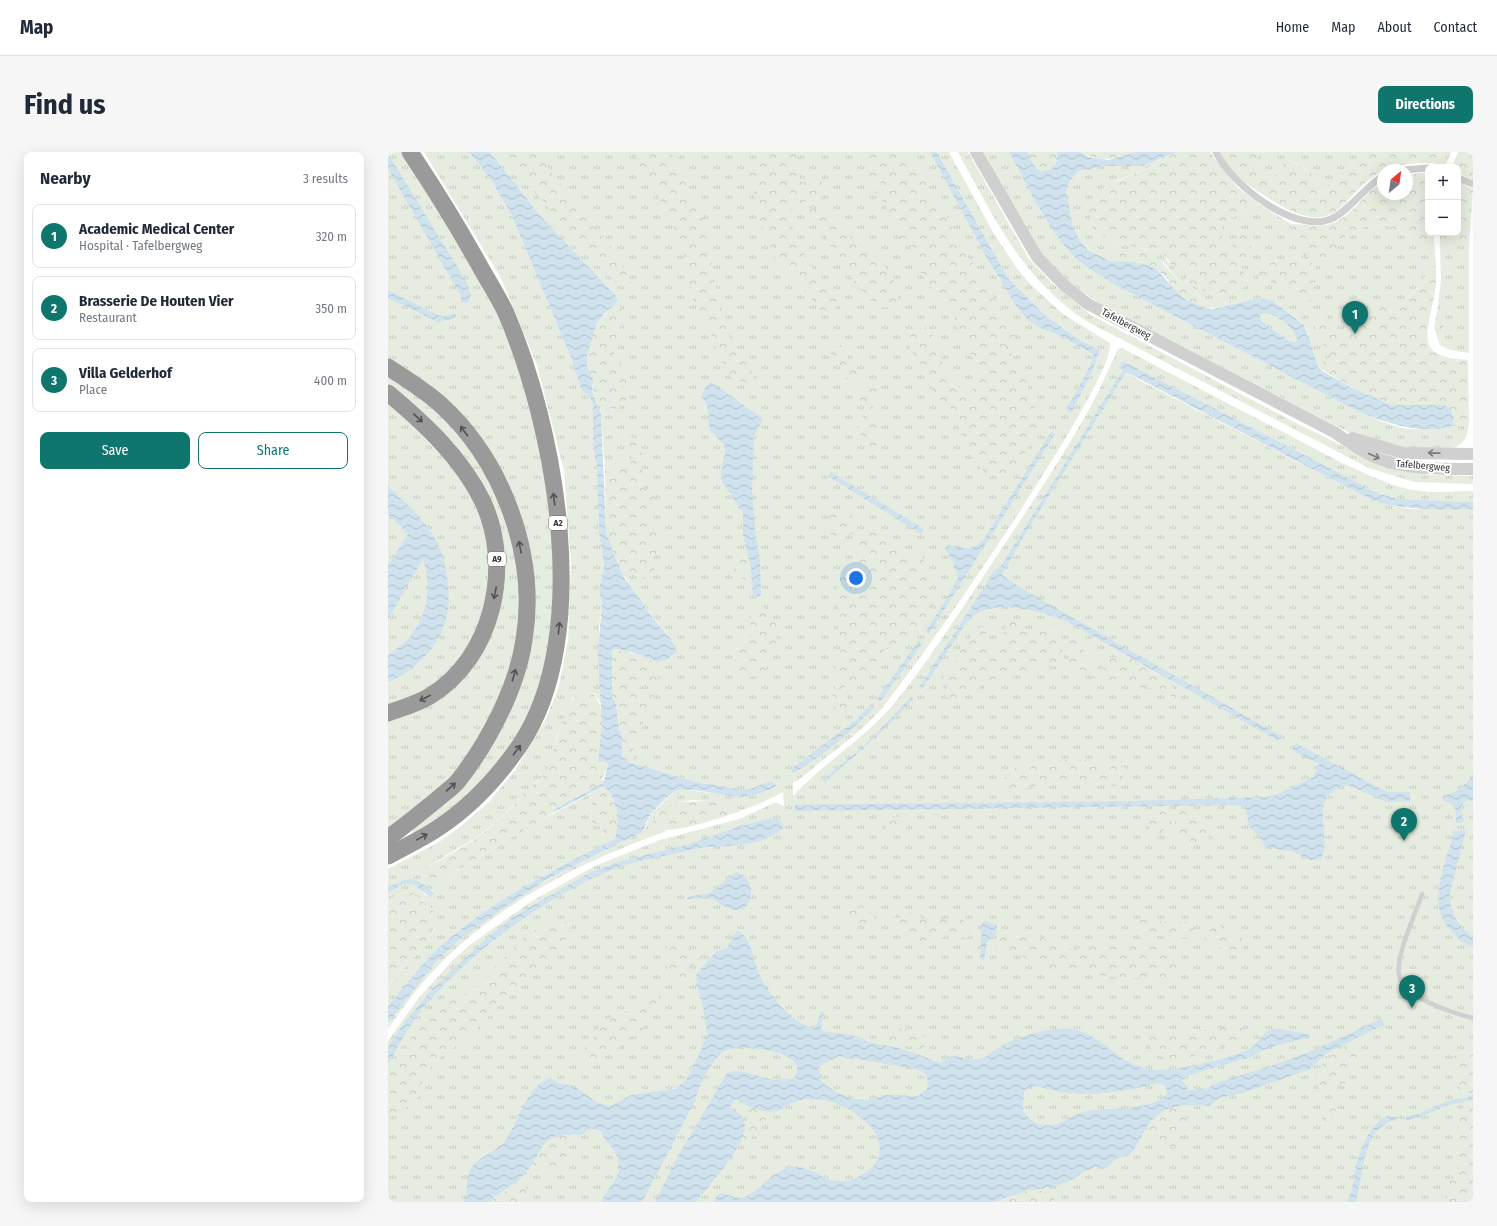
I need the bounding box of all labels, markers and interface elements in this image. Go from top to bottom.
text: Map [20,16,53,39]
text: Home [1276,19,1309,36]
text: Map [1331,19,1355,36]
text: About [1377,19,1412,36]
text: Contact [1434,19,1477,36]
button: Directions [1378,86,1473,123]
text: Find us [24,88,106,121]
north arrow [1377,164,1413,200]
map controls [1425,164,1461,236]
button: + [1425,164,1461,200]
text: Nearby [40,168,91,189]
text: 3 results [303,171,348,186]
button: − [1425,200,1461,236]
text: Academic Medical Center [79,220,234,238]
text: 1 [51,229,57,244]
text: 320 m [316,229,347,244]
text: Hospital · Tafelbergweg [79,238,202,253]
text: Brasserie De Houten Vier [79,292,234,310]
text: 2 [51,301,57,316]
text: 350 m [315,301,347,316]
pin: 1 [1342,301,1368,334]
street label: Tafelbergweg [1099,306,1153,342]
text: Restaurant [79,310,137,325]
text: Villa Gelderhof [79,364,172,382]
text: 3 [51,373,57,388]
text: 400 m [314,373,347,388]
text: Place [79,382,107,397]
one-way arrow [413,414,423,423]
one-way arrow [460,426,469,437]
button: Save [40,432,190,469]
button: Share [198,432,348,469]
one-way arrow [1428,450,1441,457]
one-way arrow [1367,453,1379,460]
street label: Tafelbergweg [1396,458,1451,474]
one-way arrow [550,493,558,506]
road number: A2 [549,516,567,530]
one-way arrow [515,541,523,554]
road number: A9 [488,552,506,566]
your location [846,568,866,588]
one-way arrow [491,587,499,600]
one-way arrow [555,622,562,635]
one-way arrow [511,669,518,682]
one-way arrow [420,695,432,702]
one-way arrow [512,744,521,755]
one-way arrow [445,783,456,792]
pin: 2 [1391,808,1417,841]
one-way arrow [416,833,428,841]
pin: 3 [1399,975,1425,1008]

